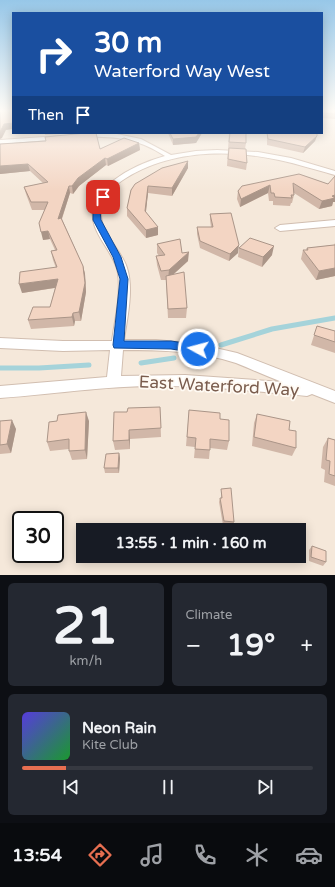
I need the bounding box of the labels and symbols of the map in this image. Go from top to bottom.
pin [86,180,120,214]
position arrow [177,328,219,370]
street label: East Waterford Way [138,371,300,401]
speed limit sign: 30 [12,511,64,563]

